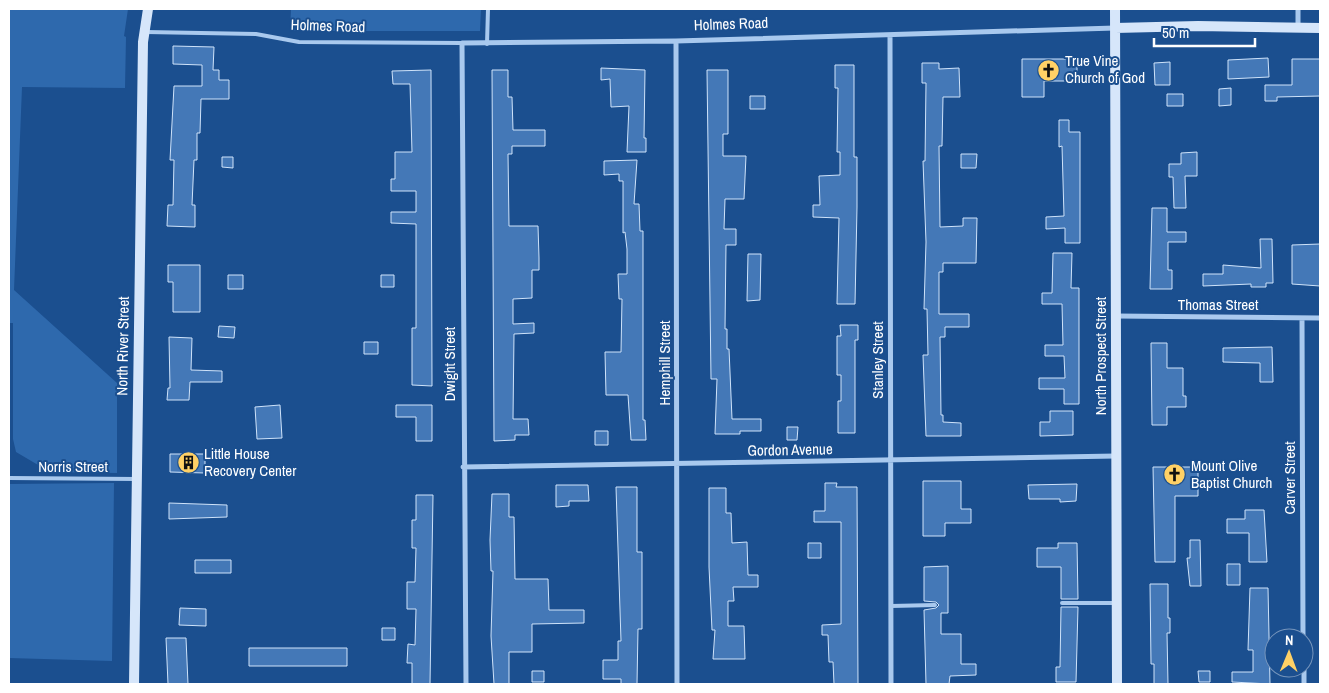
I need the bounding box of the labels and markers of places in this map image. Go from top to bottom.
place label: True Vine Church of God [1065,50,1145,88]
church icon: True Vine Church of God [1037,58,1061,82]
place label: Little House Recovery Center [204,443,296,481]
building icon: Little House Recovery Center [176,451,200,475]
place label: Mount Olive Baptist Church [1191,455,1272,493]
church icon: Mount Olive Baptist Church [1163,463,1187,487]

